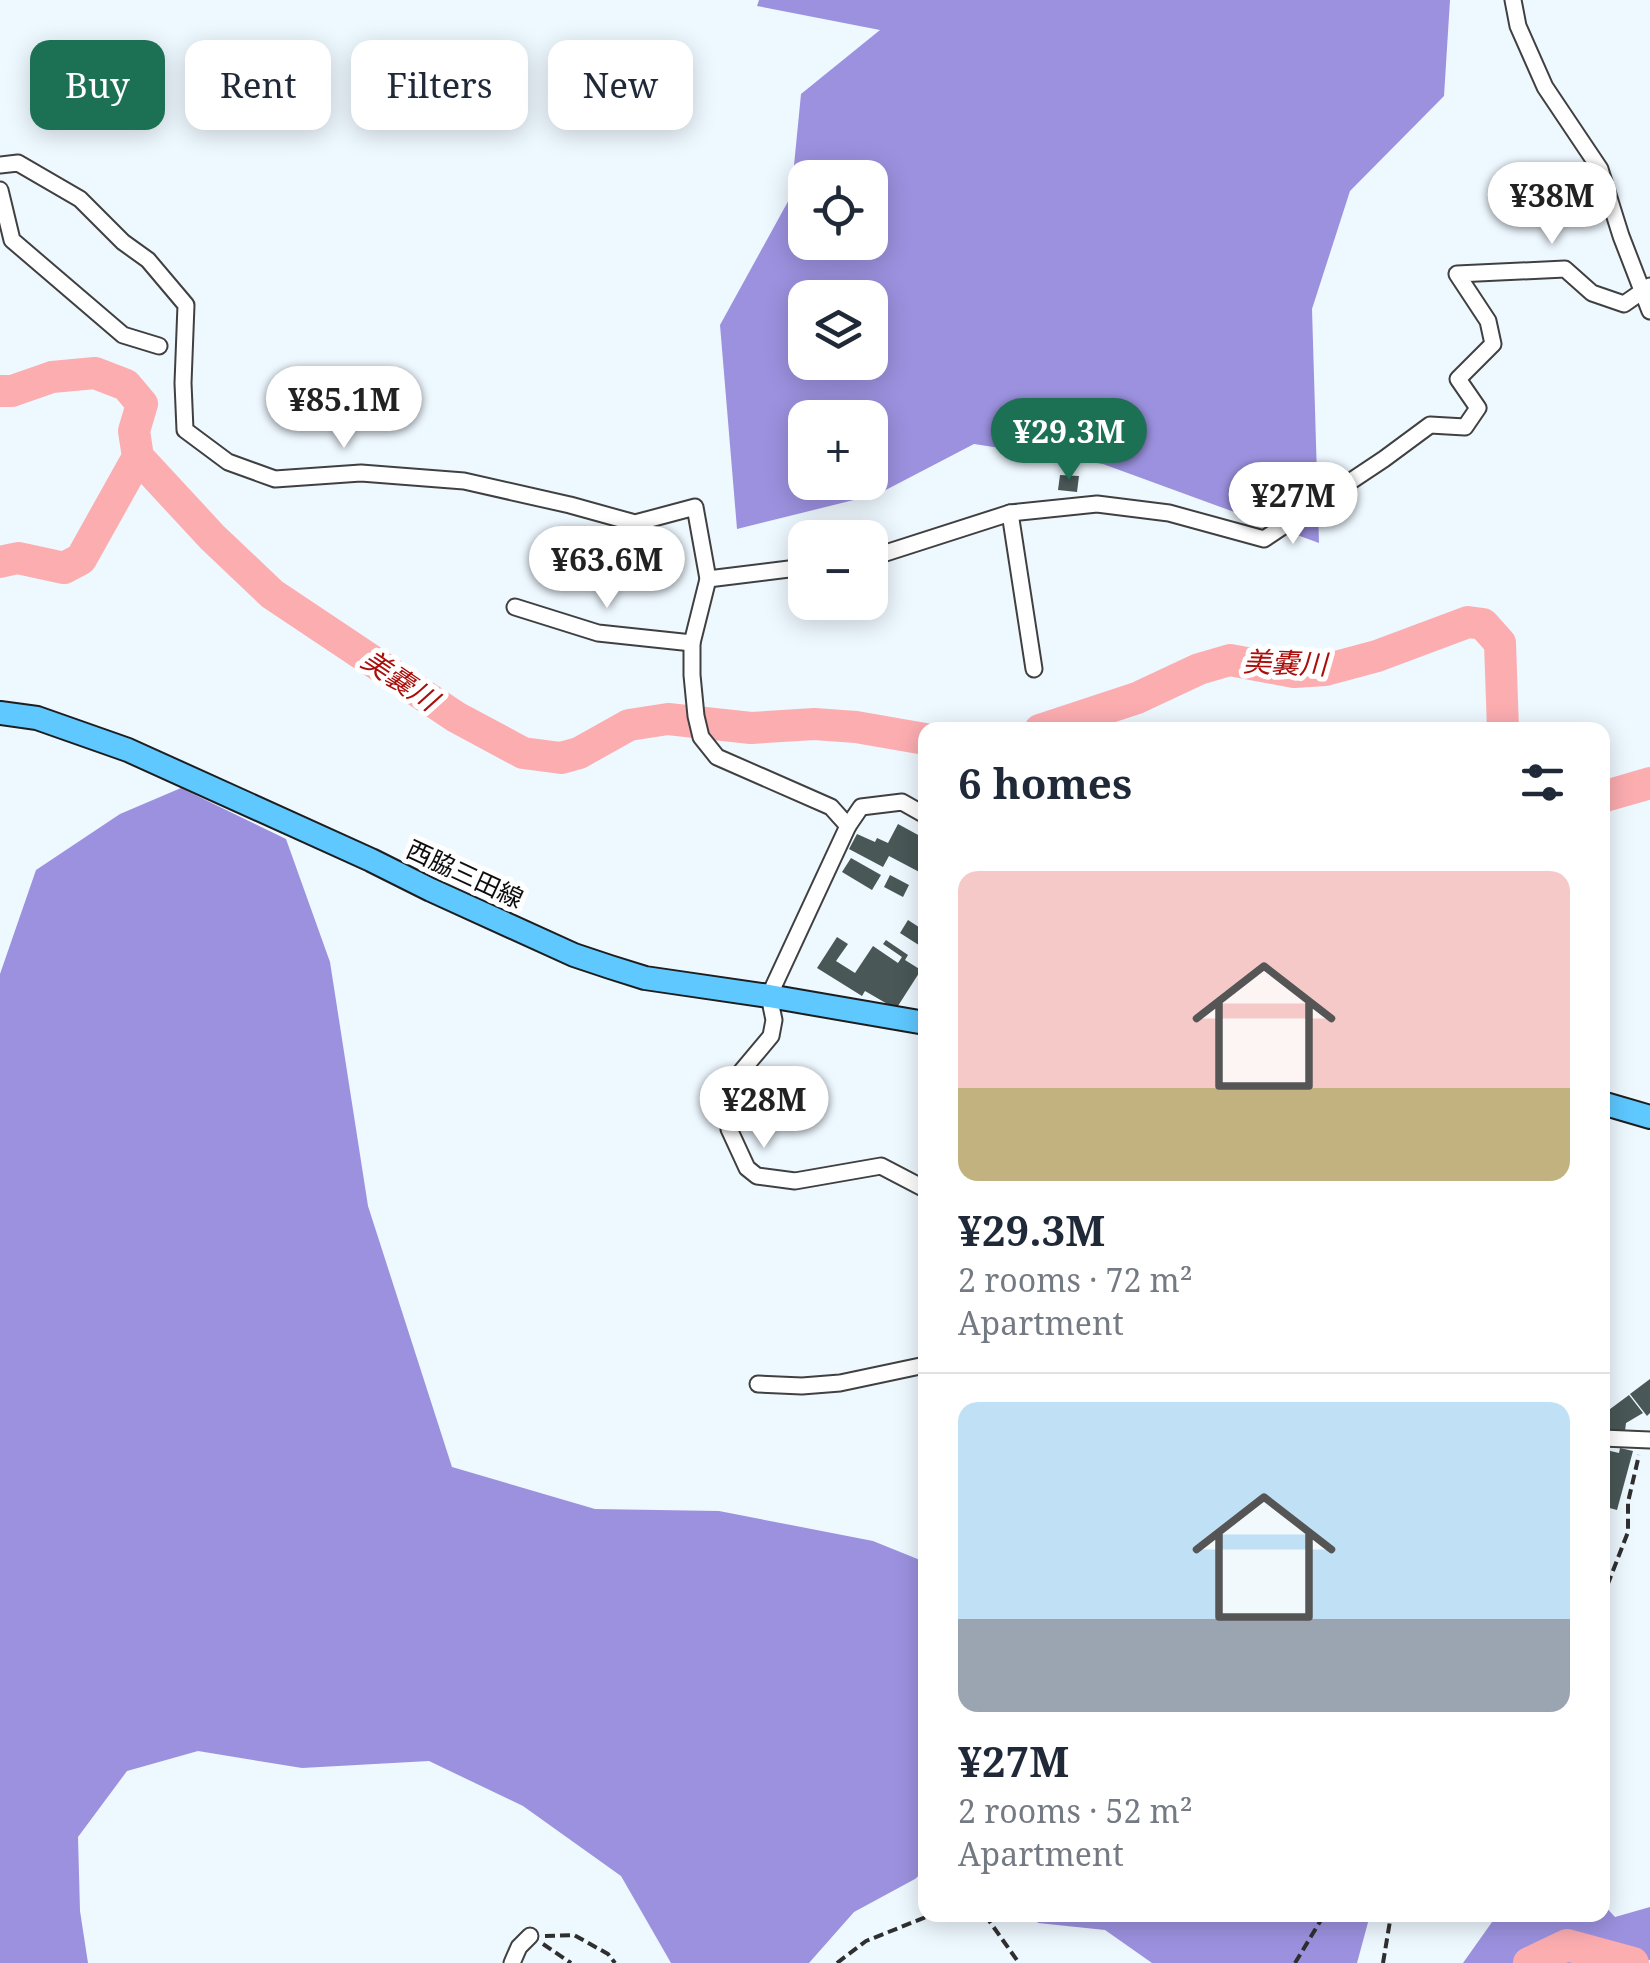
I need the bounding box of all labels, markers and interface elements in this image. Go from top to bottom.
chip: Buy [30,40,165,130]
chip: Rent [185,40,331,130]
chip: Filters [351,40,528,130]
chip: New [548,40,693,130]
map controls [788,160,888,620]
button: locate [788,160,888,260]
pin: ¥38M [1493,162,1611,247]
text: ¥38M [1510,173,1594,216]
button: layers [788,280,888,380]
pin: ¥85.1M [263,366,425,451]
text: ¥85.1M [288,377,400,420]
pin: ¥29.3M [988,398,1150,483]
button: + [788,400,888,500]
text: ¥29.3M [1013,409,1125,452]
pin: ¥27M [1234,462,1352,547]
text: ¥27M [1251,473,1335,516]
button: − [788,520,888,620]
pin: ¥63.6M [526,526,688,611]
text: ¥63.6M [551,537,663,580]
water label: 美嚢川 [355,640,448,720]
water label: 美嚢川 [1242,642,1331,683]
text: 6 homes [958,754,1132,811]
icon: filters [1515,755,1570,810]
street label: 西脇三田線 [402,831,529,915]
icon: home [1174,936,1354,1116]
pin: ¥28M [705,1066,823,1151]
text: ¥28M [722,1077,806,1120]
text: ¥29.3M [958,1201,1105,1258]
text: 2 rooms · 72 m² [958,1258,1193,1301]
text: Apartment [958,1301,1124,1344]
icon: home [1174,1467,1354,1647]
text: ¥27M [958,1732,1069,1789]
text: 2 rooms · 52 m² [958,1789,1193,1832]
text: Apartment [958,1832,1124,1875]

